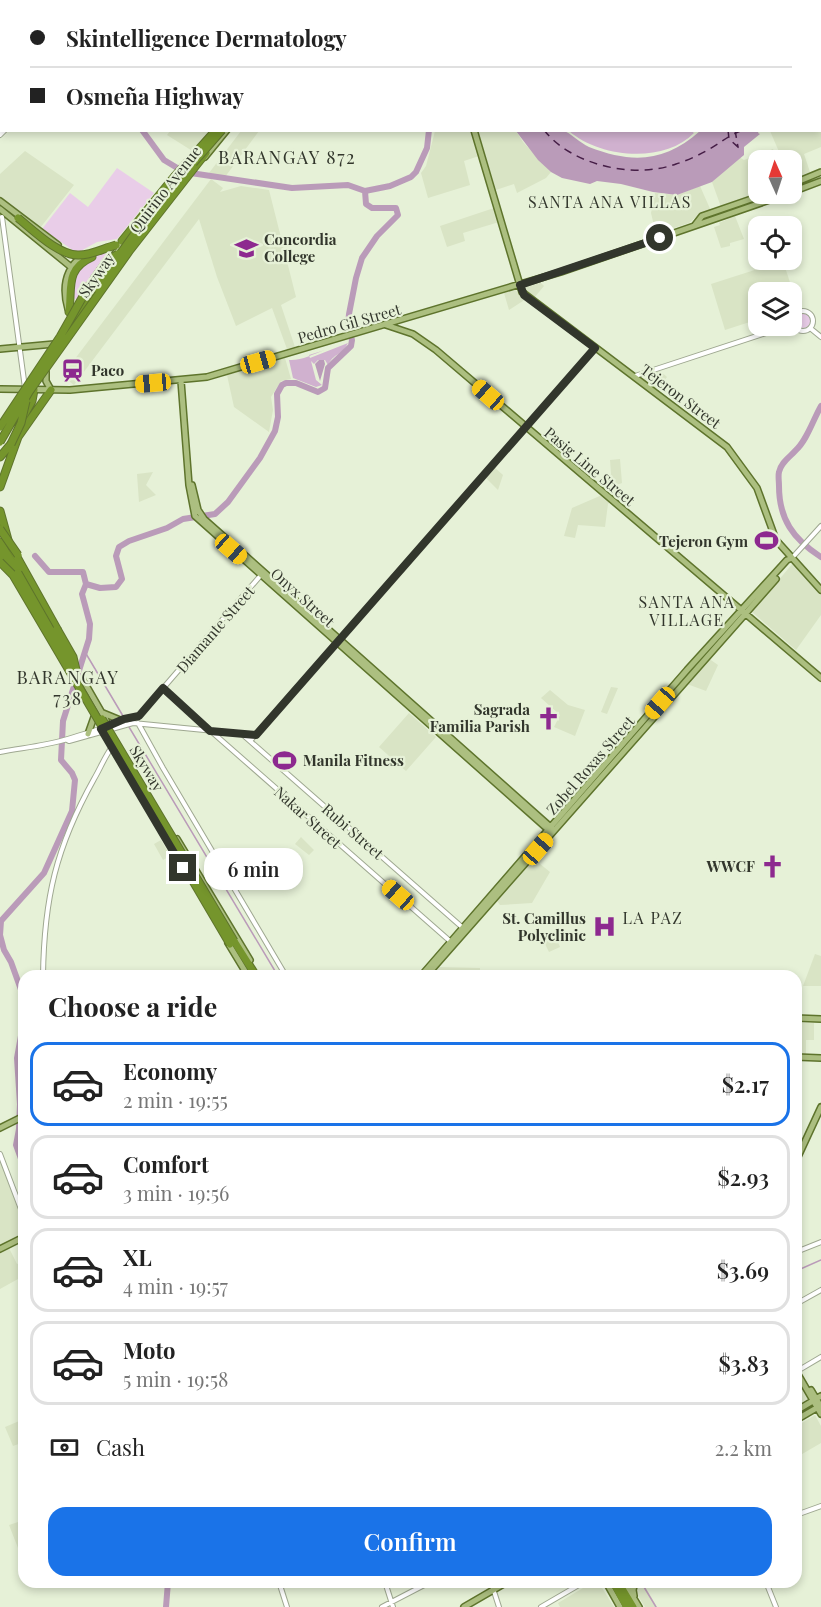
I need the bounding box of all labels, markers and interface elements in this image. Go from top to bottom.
text: Skintelligence Dermatology [66,23,347,53]
text: Osmeña Highway [66,81,244,111]
street label: Quirino Avenue [125,141,205,237]
district label: BARANGAY 872 [218,145,356,169]
north arrow [748,150,802,204]
map controls [748,150,802,336]
district label: SANTA ANA VILLAS [528,191,692,212]
button: locate [748,216,802,270]
route start [646,224,673,251]
place label: Concordia College [264,229,337,266]
school or university icon: Concordia College [233,235,259,261]
street label: Skyway [73,248,119,301]
button: layers [748,282,802,336]
street label: Pedro Gil Street [295,299,404,347]
car [238,348,278,376]
station icon: Paco [60,357,86,383]
street label: Tejeron Street [637,359,726,433]
place label: Paco [91,360,124,380]
car [134,372,172,394]
car [469,376,507,414]
street label: Pasig Line Street [540,422,640,510]
sports icon: Tejeron Gym [753,528,779,554]
car [212,530,250,568]
place label: Tejeron Gym [659,531,748,551]
street label: Onyx Street [267,563,340,631]
street label: Diamante Street [172,581,259,677]
district label: SANTA ANA VILLAGE [639,591,735,630]
district label: BARANGAY 738 [16,665,120,710]
car [641,684,679,722]
place label: Sagrada Familia Parish [430,699,530,736]
church icon: Sagrada Familia Parish [535,705,561,731]
street label: Zobel Roxas Street [542,711,639,819]
street label: Skyway [125,741,169,795]
sports icon: Manila Fitness [272,747,298,773]
place label: Manila Fitness [303,750,404,770]
street label: Nakar Street [270,782,346,853]
street label: Rubi Street [318,799,388,864]
car [519,830,557,868]
callout: 6 min [204,847,303,889]
church icon: WWCF [760,853,786,879]
route end [169,854,196,881]
text: 6 min [227,855,280,882]
place label: WWCF [706,856,755,876]
car [379,876,417,914]
district label: LA PAZ [623,907,683,928]
place label: St. Camillus Polyclinic [502,908,587,945]
hospital icon: St. Camillus Polyclinic [591,914,617,940]
text: Choose a ride [48,988,217,1024]
text: Economy [123,1056,217,1086]
icon: car [51,1057,105,1111]
text: $2.17 [722,1069,769,1099]
text: 2 min · 19:55 [123,1086,228,1113]
text: Comfort [123,1149,209,1179]
icon: car [51,1150,105,1204]
text: $2.93 [718,1162,769,1192]
text: 3 min · 19:56 [123,1179,229,1206]
text: XL [123,1242,152,1272]
icon: car [51,1243,105,1297]
text: $3.69 [717,1255,769,1285]
text: 4 min · 19:57 [123,1272,228,1299]
text: Moto [123,1335,176,1365]
icon: car [51,1336,105,1390]
text: $3.83 [718,1348,769,1378]
text: 5 min · 19:58 [123,1365,228,1392]
icon: cash [48,1431,81,1464]
text: Cash [96,1432,145,1462]
text: 2.2 km [715,1434,772,1461]
button: Confirm [48,1507,772,1576]

